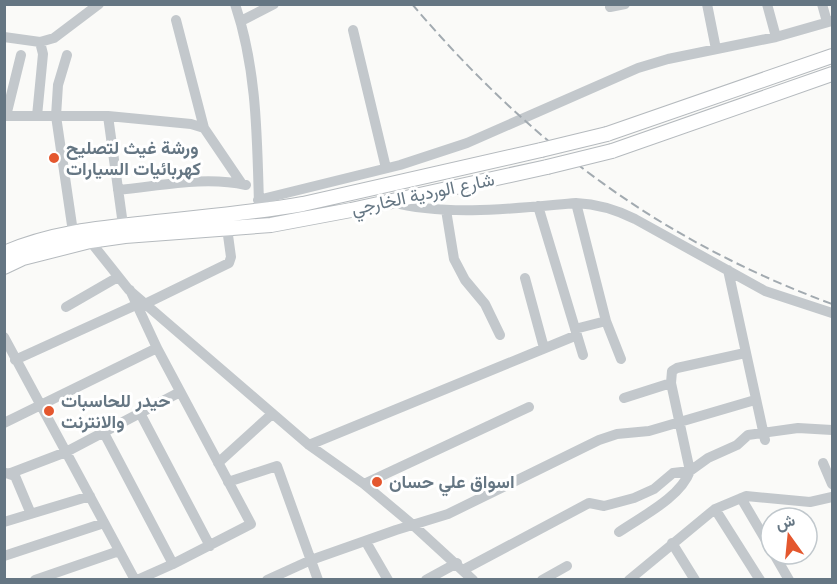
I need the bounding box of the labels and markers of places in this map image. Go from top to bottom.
place label: ورشة غيث لتصليح كهربائيات السيارات [66,137,201,180]
marker: ورشة غيث لتصليح كهربائيات السيارات [47,151,61,165]
place label: حيدر للحاسبات والانترنت [61,390,171,433]
marker: حيدر للحاسبات والانترنت [42,404,56,418]
place label: اسواق علي حسان [389,471,515,497]
marker: اسواق علي حسان [370,475,384,489]

